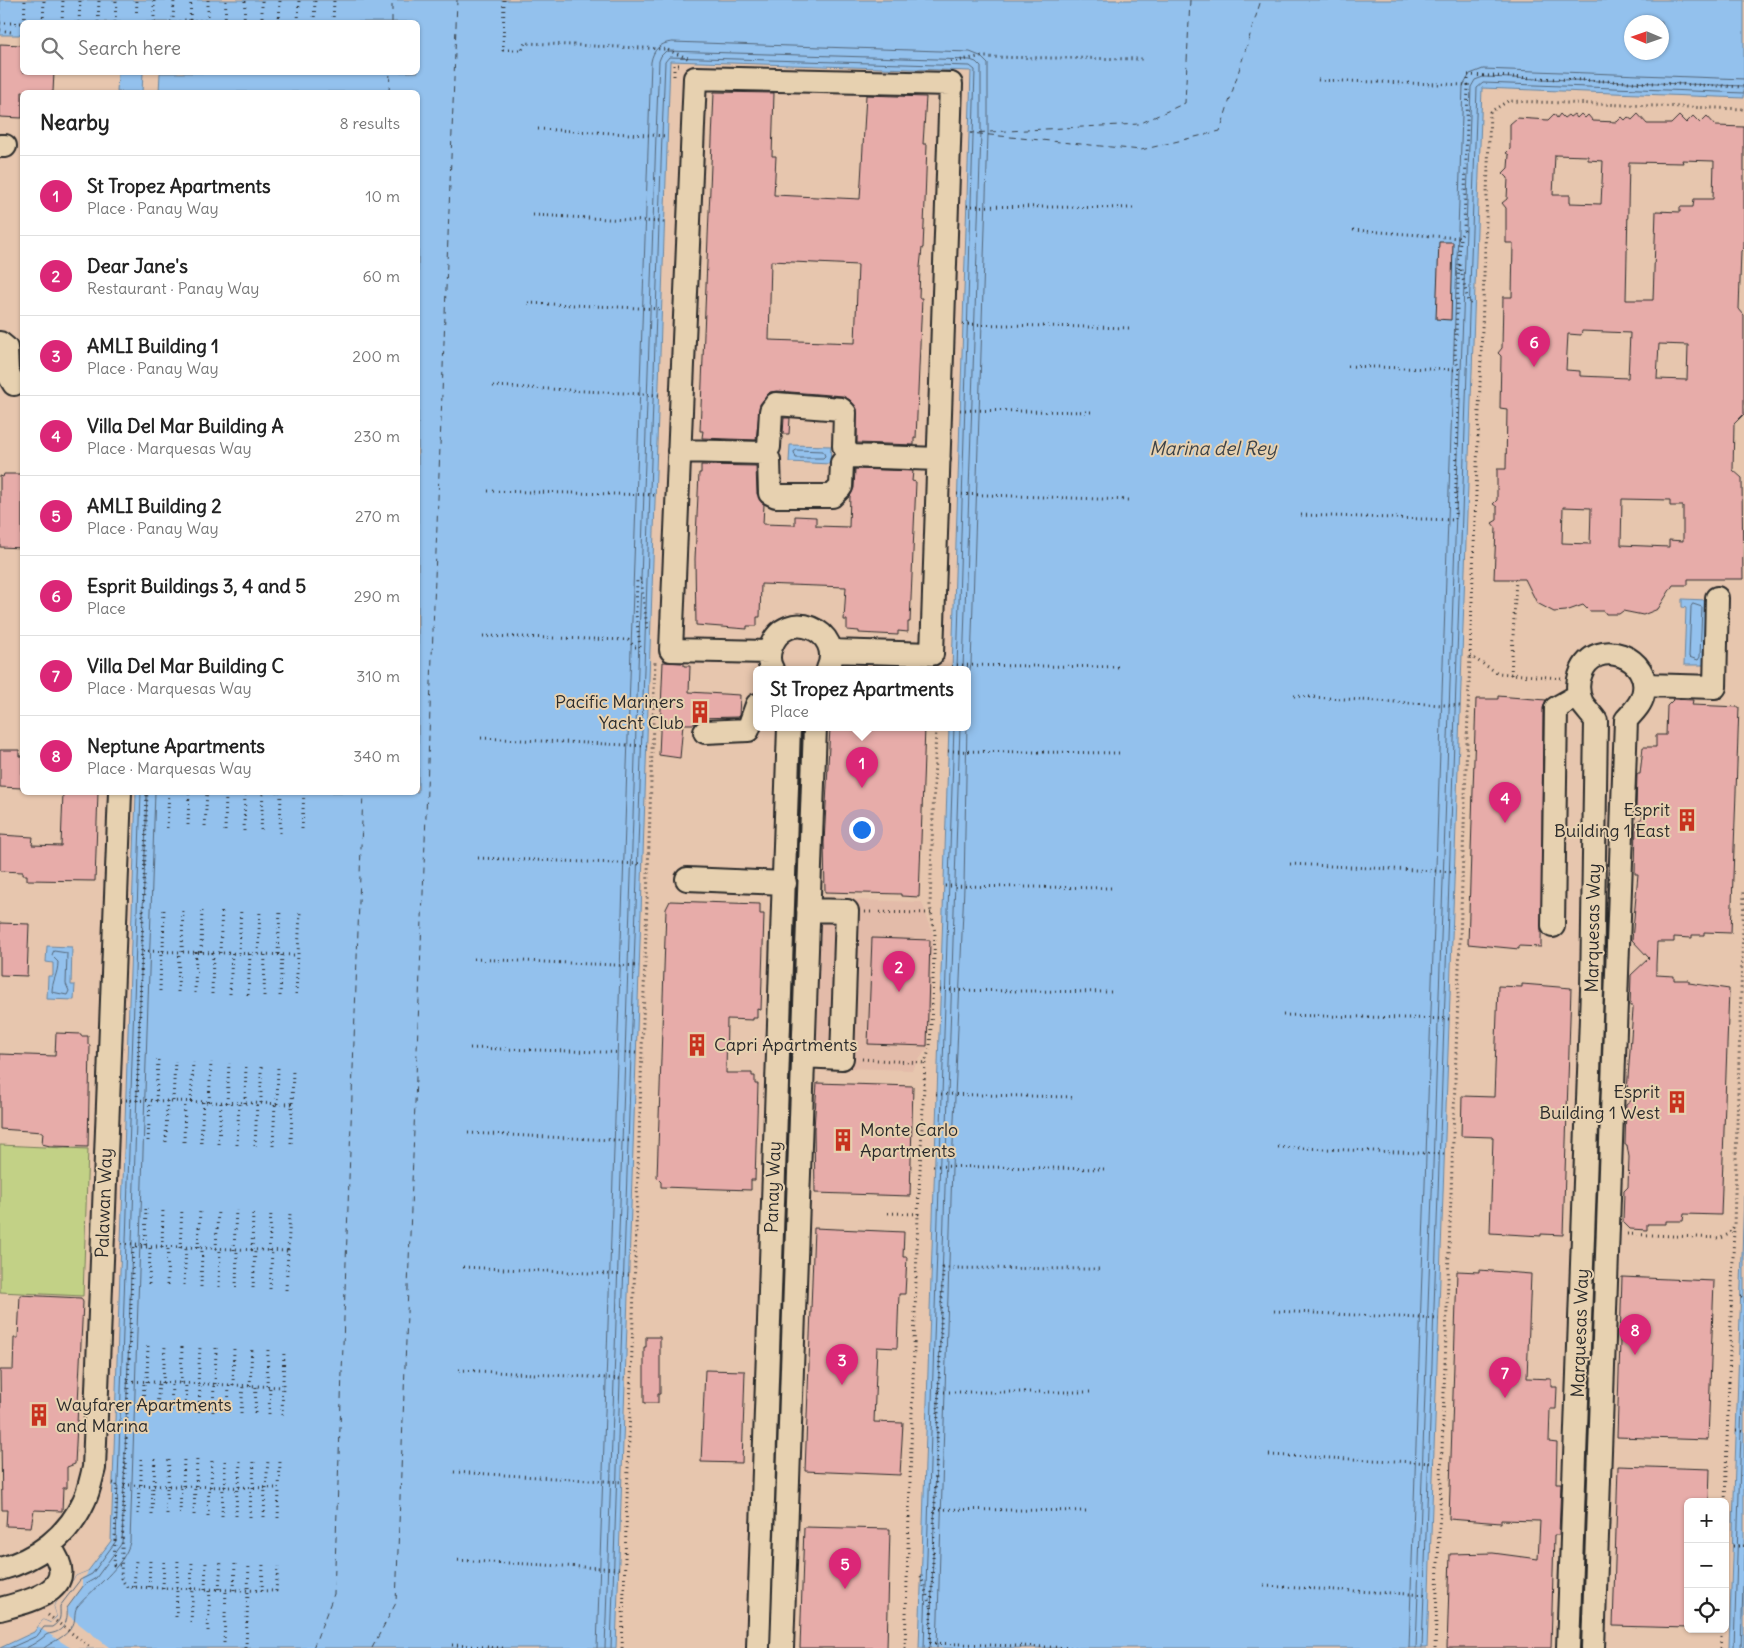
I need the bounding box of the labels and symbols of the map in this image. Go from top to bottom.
north arrow [1624,15,1669,60]
pin: 6 [1518,326,1550,367]
water label: Marina del Rey [1149,436,1278,460]
place label: Pacific Mariners Yacht Club [555,690,684,734]
building icon: Pacific Mariners Yacht Club [687,699,713,725]
pin: 1 [846,747,878,788]
pin: 4 [1489,782,1521,823]
place label: Esprit Building 1 East [1554,798,1670,842]
building icon: Esprit Building 1 East [1674,807,1700,833]
your location [849,817,875,843]
street label: Marquesas Way [1580,863,1605,993]
pin: 2 [883,951,915,992]
building icon: Capri Apartments [684,1032,710,1058]
place label: Capri Apartments [714,1033,857,1056]
place label: Esprit Building 1 West [1539,1080,1660,1124]
building icon: Esprit Building 1 West [1664,1089,1690,1115]
place label: Monte Carlo Apartments [860,1118,958,1162]
building icon: Monte Carlo Apartments [830,1127,856,1153]
street label: Panay Way [759,1141,786,1233]
street label: Palawan Way [90,1147,117,1258]
street label: Marquesas Way [1566,1268,1593,1398]
pin: 8 [1619,1314,1651,1355]
pin: 3 [826,1344,858,1385]
pin: 7 [1489,1357,1521,1398]
place label: Wayfarer Apartments and Marina [56,1393,232,1437]
building icon: Wayfarer Apartments and Marina [26,1402,52,1428]
pin: 5 [829,1548,861,1589]

